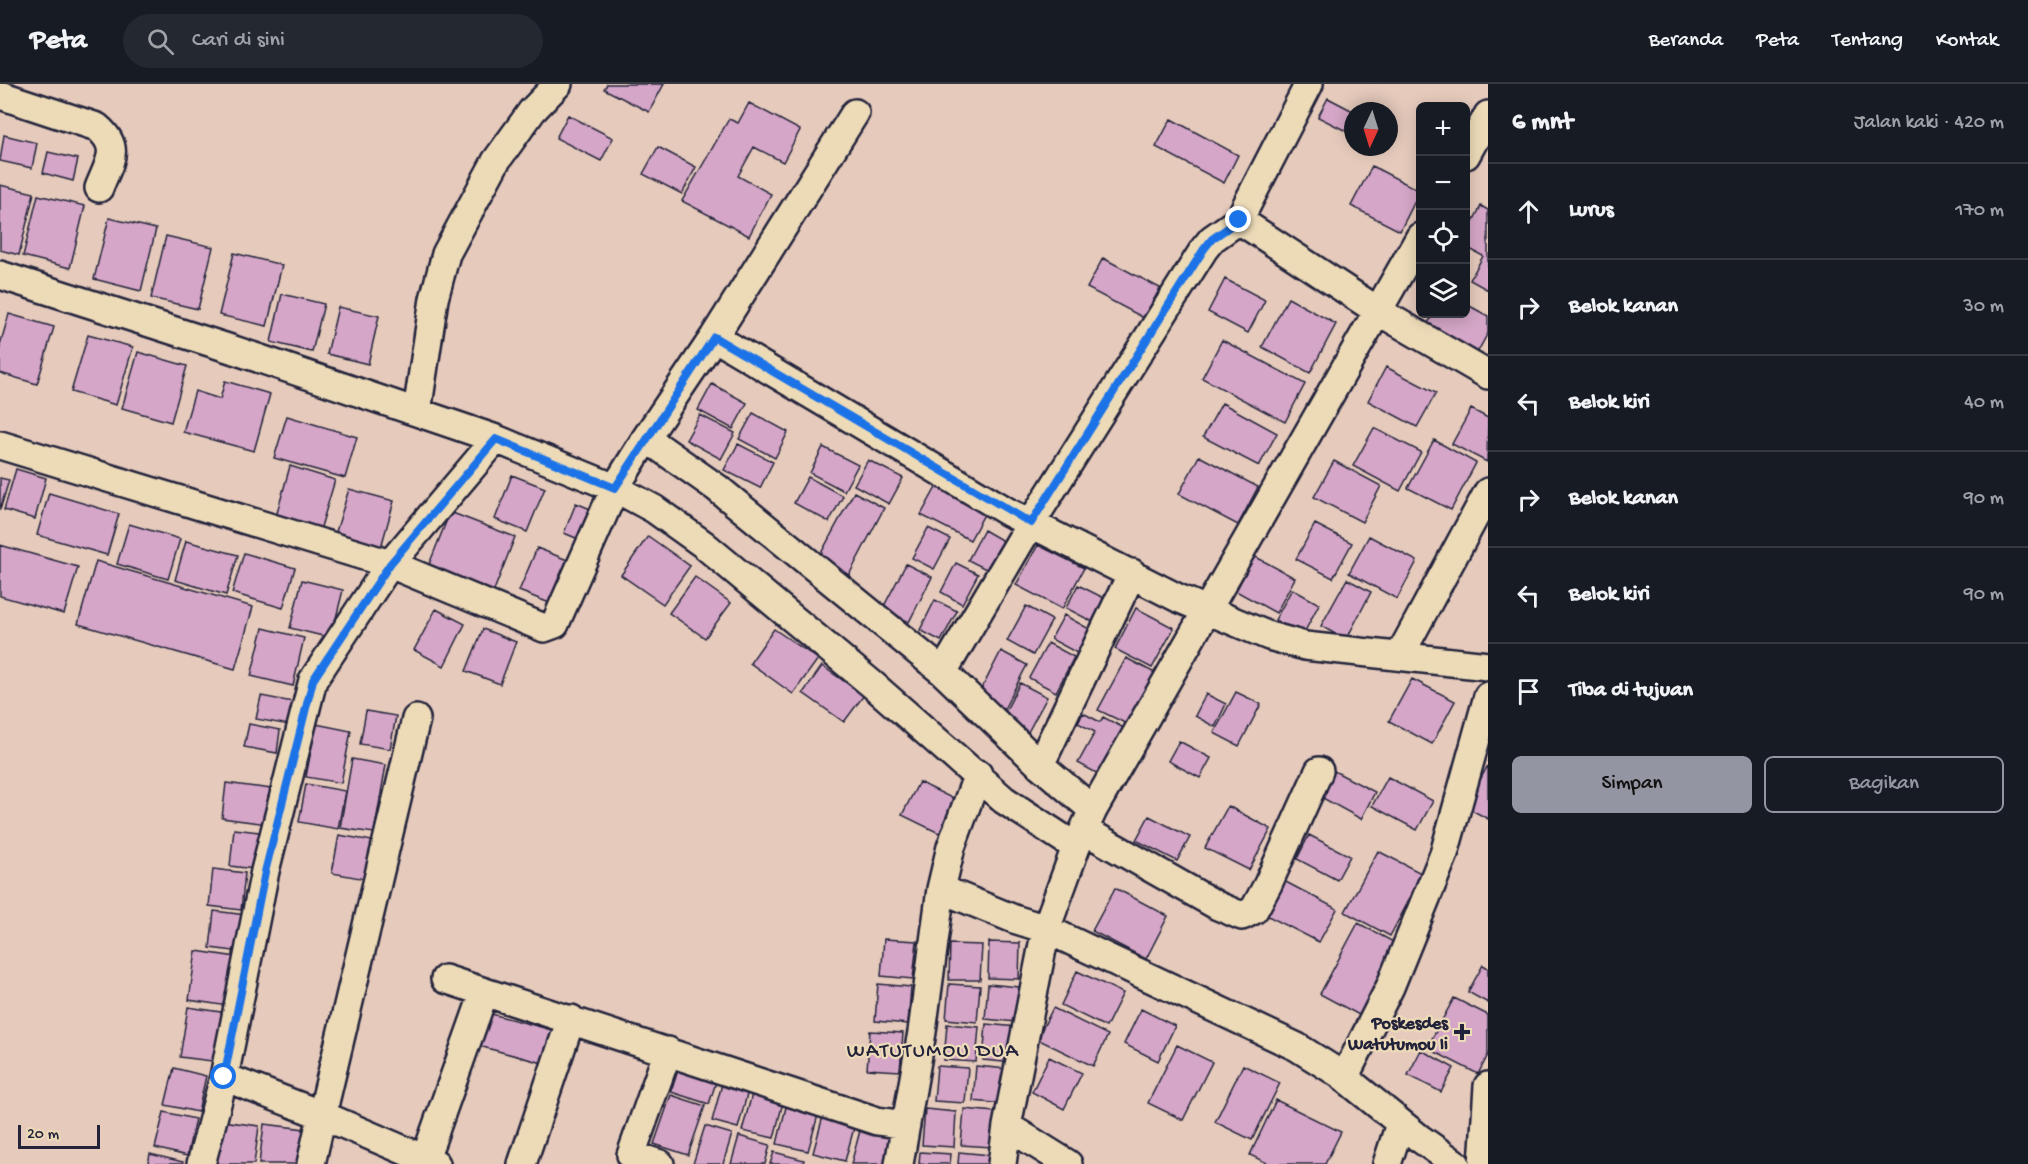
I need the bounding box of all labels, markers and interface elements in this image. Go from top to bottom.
search box [123,14,543,68]
text: Peta [30,25,87,58]
icon: search [144,25,177,58]
text: Cari di sini [192,28,285,54]
text: Beranda [1649,29,1723,54]
text: Peta [1756,29,1799,54]
text: Tentang [1832,29,1903,54]
text: Kontak [1936,29,1998,54]
north arrow [1344,102,1398,156]
map controls [1416,102,1470,318]
button: + [1416,102,1470,156]
text: 6 mnt [1512,108,1573,139]
text: Jalan kaki · 420 m [1854,112,2004,135]
button: − [1416,156,1470,210]
icon: ahead [1512,195,1545,228]
text: Lurus [1569,198,1614,224]
text: 170 m [1955,200,2004,223]
route end [1225,206,1251,232]
button: locate [1416,210,1470,264]
button: layers [1416,264,1470,318]
icon: right [1512,291,1545,324]
text: Belok kanan [1569,294,1678,320]
text: 30 m [1963,296,2004,319]
icon: left [1512,387,1545,420]
text: Belok kiri [1569,390,1650,416]
text: 40 m [1964,392,2004,415]
icon: right [1512,483,1545,516]
text: Belok kanan [1569,486,1678,512]
text: 90 m [1964,488,2004,511]
icon: left [1512,579,1545,612]
text: Belok kiri [1569,582,1650,608]
text: 90 m [1964,584,2004,607]
icon: arrive [1512,675,1545,708]
text: Tiba di tujuan [1569,678,1693,704]
button: Simpan [1512,756,1752,813]
button: Bagikan [1764,756,2004,813]
place label: Poskesdes Watutumou Ii [1347,1014,1449,1056]
marker: Poskesdes Watutumou Ii [1453,1023,1471,1041]
district label: WATUTUMOU DUA [847,1040,1019,1065]
route start [210,1063,236,1089]
scale bar [18,1122,100,1150]
text: 20 m [27,1126,59,1145]

